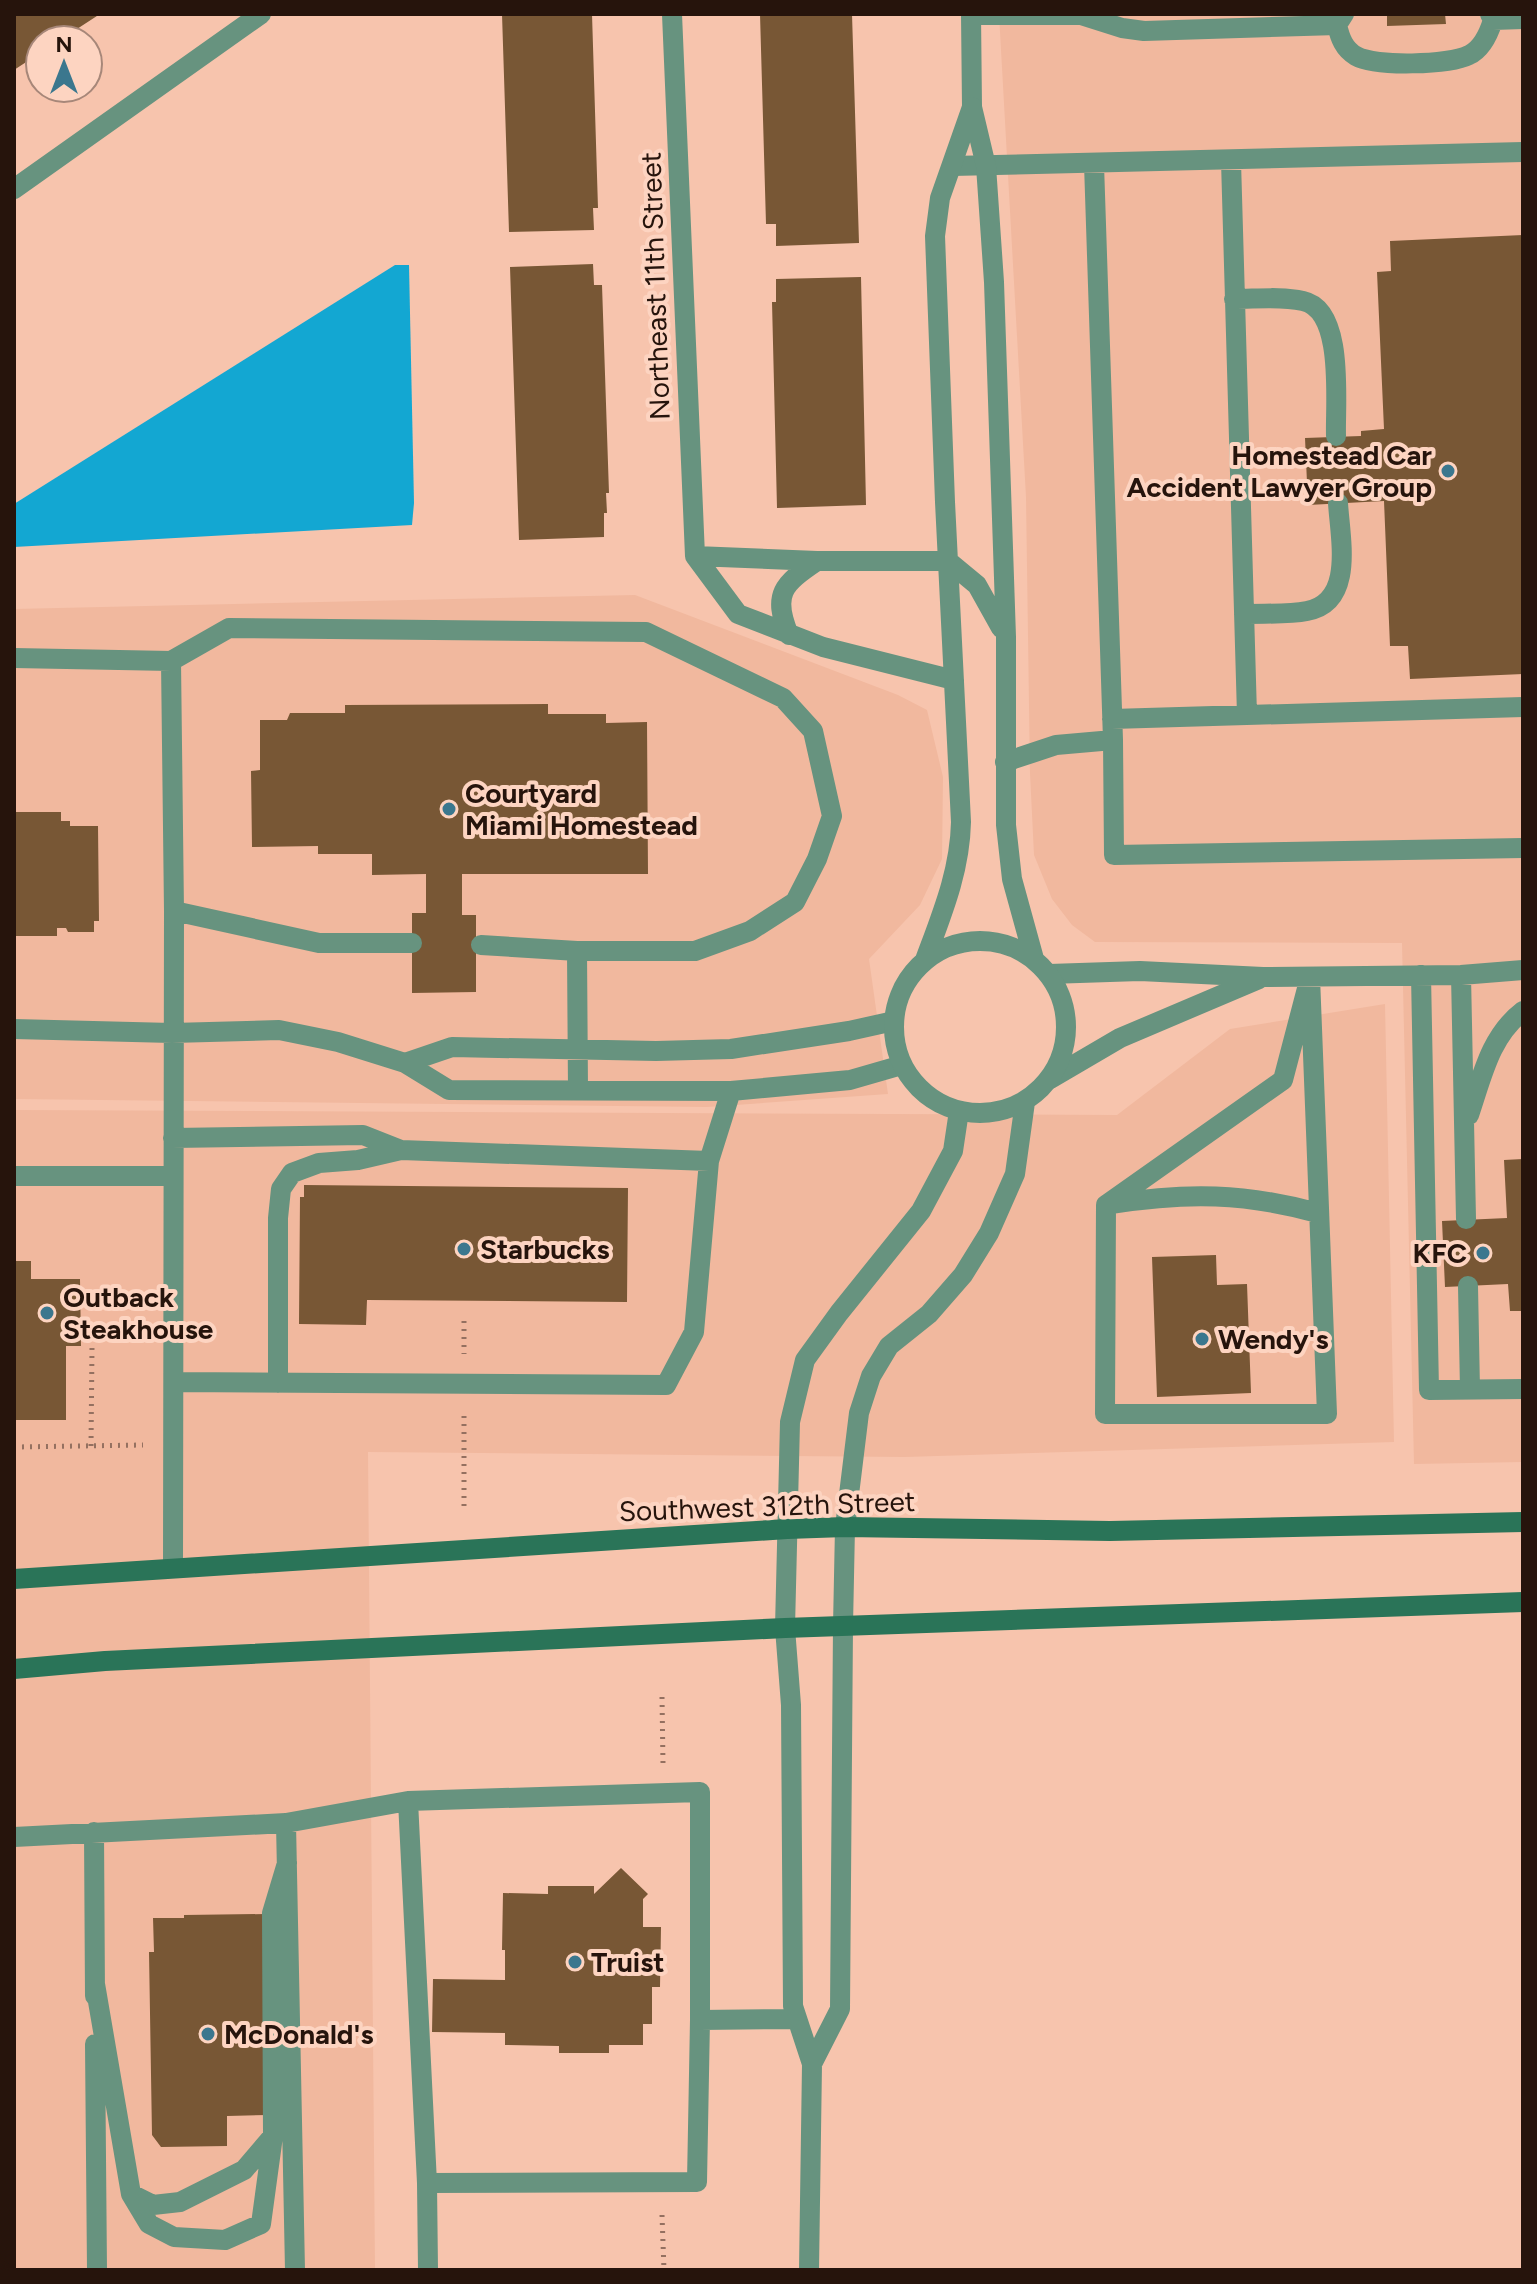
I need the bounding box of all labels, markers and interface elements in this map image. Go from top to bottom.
north arrow [24,24,104,104]
text: N [55,31,73,58]
street label: Northeast 11th Street [633,151,677,421]
place label: Homestead Car Accident Lawyer Group [1127,438,1432,504]
marker: Homestead Car Accident Lawyer Group [1439,462,1457,480]
place label: Courtyard Miami Homestead [465,776,698,842]
marker: Courtyard Miami Homestead [440,800,458,818]
place label: Starbucks [480,1232,610,1266]
place label: KFC [1413,1236,1467,1270]
marker: Starbucks [455,1240,473,1258]
marker: KFC [1474,1244,1492,1262]
place label: Outback Steakhouse [63,1280,213,1346]
marker: Outback Steakhouse [38,1304,56,1322]
place label: Wendy's [1218,1322,1329,1356]
marker: Wendy's [1193,1330,1211,1348]
street label: Southwest 312th Street [618,1484,916,1528]
place label: Truist [591,1945,664,1979]
marker: Truist [566,1953,584,1971]
place label: McDonald's [224,2017,373,2051]
marker: McDonald's [199,2025,217,2043]

